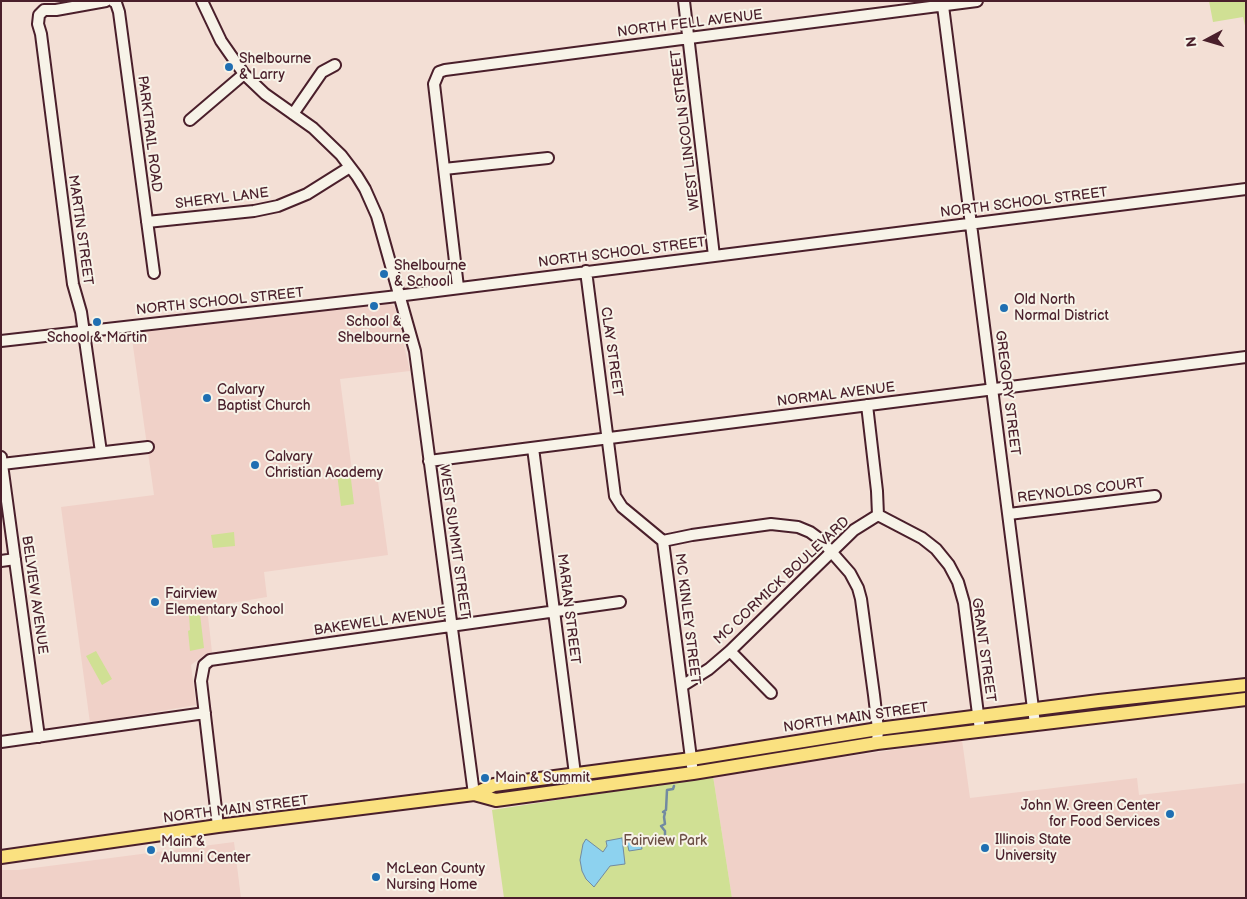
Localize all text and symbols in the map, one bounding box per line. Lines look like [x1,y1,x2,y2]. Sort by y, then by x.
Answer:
street label: NORTH FELL AVENUE [616,7,764,41]
north arrow [1182,15,1232,65]
text: N [1183,36,1201,48]
street label: WEST LINCOLN STREET [668,49,704,211]
place label: Shelbourne & Larry [239,51,311,84]
marker: Shelbourne & Larry [223,61,235,73]
street label: PARKTRAIL ROAD [134,75,164,193]
street label: MARTIN STREET [64,174,96,286]
street label: NORTH SCHOOL STREET [939,184,1109,222]
street label: SHERYL LANE [174,185,270,213]
street label: NORTH SCHOOL STREET [537,234,707,272]
place label: Shelbourne & School [394,258,466,290]
marker: Shelbourne & School [378,268,390,280]
street label: NORTH SCHOOL STREET [135,285,305,319]
place label: Old North Normal District [1014,292,1109,324]
marker: School & Shelbourne [368,300,380,312]
marker: Old North Normal District [998,302,1010,314]
street label: CLAY STREET [596,306,626,398]
place label: School & Shelbourne [338,314,410,347]
marker: School & Martin [91,316,103,328]
street label: GREGORY STREET [991,329,1023,457]
place label: School & Martin [47,330,147,346]
street label: NORMAL AVENUE [776,379,896,411]
place label: Calvary Baptist Church [217,382,310,414]
marker: Calvary Baptist Church [201,392,213,404]
place label: Calvary Christian Academy [265,449,383,482]
marker: Calvary Christian Academy [249,459,261,471]
street label: WEST SUMMIT STREET [435,464,473,620]
street label: REYNOLDS COURT [1016,475,1146,507]
street label: MC CORMICK BOULEVARD [711,514,853,648]
street label: BELVIEW AVENUE [17,535,51,655]
street label: MC KINLEY STREET [671,552,703,686]
street label: MARIAN STREET [553,553,583,665]
place label: Fairview Elementary School [165,586,284,618]
marker: Fairview Elementary School [149,596,161,608]
street label: GRANT STREET [967,597,999,703]
street label: BAKEWELL AVENUE [313,604,447,640]
street label: NORTH MAIN STREET [782,700,930,736]
place label: Main & Summit [495,770,590,786]
marker: Main & Summit [479,772,491,784]
street label: NORTH MAIN STREET [162,793,310,827]
place label: John W. Green Center for Food Services [1021,798,1160,830]
marker: John W. Green Center for Food Services [1164,808,1176,820]
place label: Illinois State University [995,832,1071,864]
park label: Fairview Park [623,833,707,849]
place label: Main & Alumni Center [161,834,250,866]
marker: Illinois State University [979,842,991,854]
marker: Main & Alumni Center [145,844,157,856]
place label: McLean County Nursing Home [386,861,485,894]
marker: McLean County Nursing Home [370,871,382,883]

